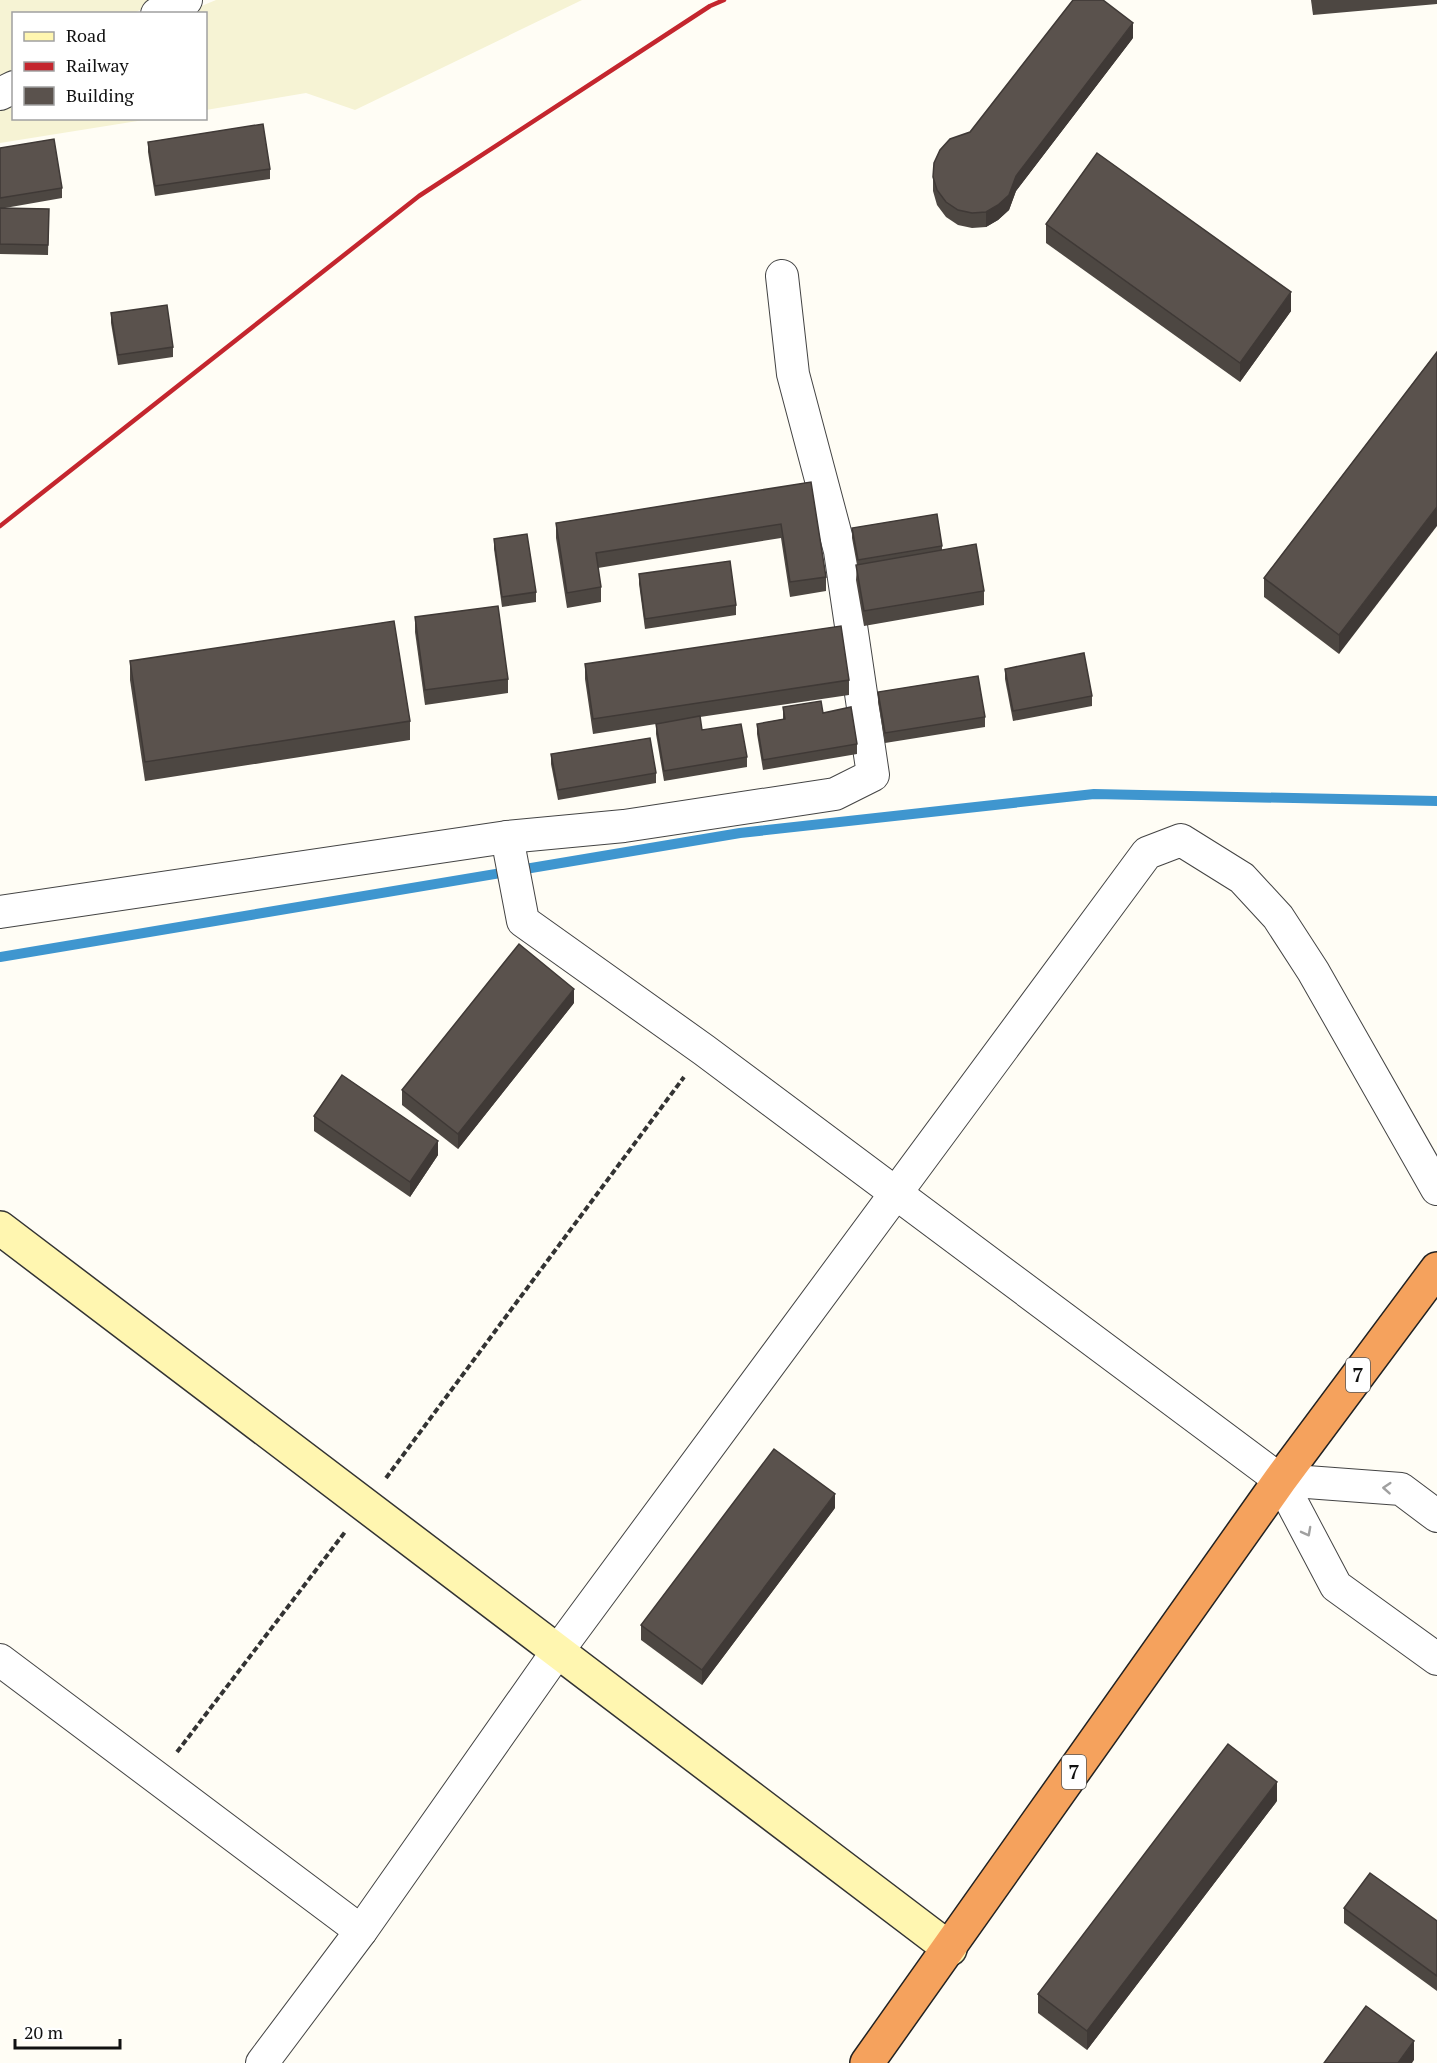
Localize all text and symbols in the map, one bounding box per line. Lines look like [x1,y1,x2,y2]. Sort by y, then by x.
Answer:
legend [12,12,207,120]
text: Road [66,23,106,47]
text: Railway [66,53,130,77]
text: Building [66,83,134,107]
road number: 7 [1346,1358,1370,1392]
one-way arrow [1383,1482,1392,1495]
one-way arrow [1300,1525,1311,1536]
road number: 7 [1062,1755,1086,1789]
scale bar [15,2012,120,2050]
text: 20 m [24,2020,64,2044]

